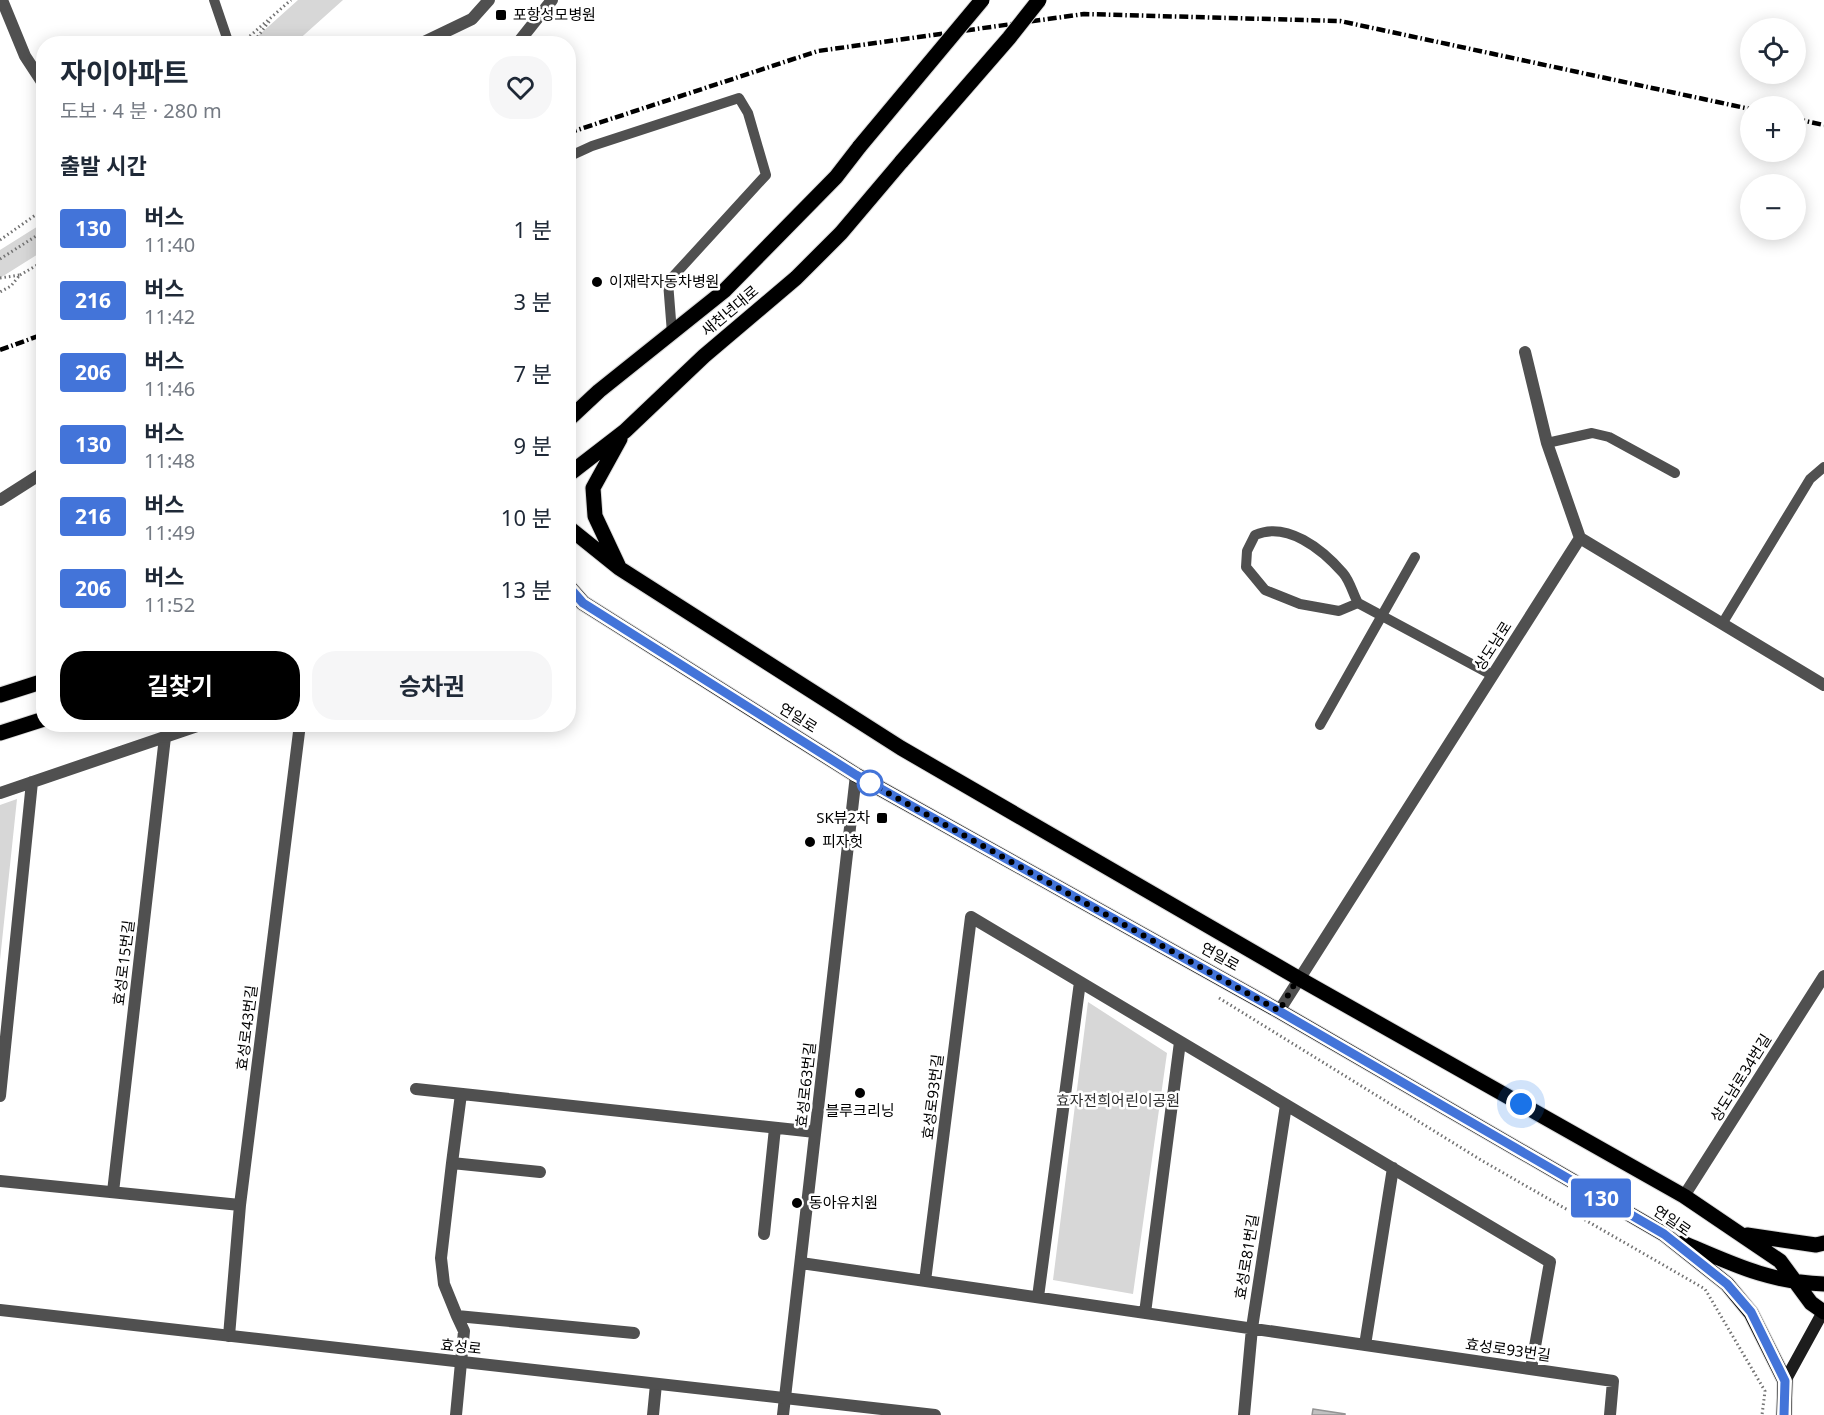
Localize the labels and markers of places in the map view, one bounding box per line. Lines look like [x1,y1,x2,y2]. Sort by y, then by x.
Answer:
place label: 포항성모병원 [513,4,596,24]
marker: 포항성모병원 [494,8,508,22]
place label: 이재락자동차병원 [609,271,719,291]
marker: 이재락자동차병원 [590,275,604,289]
unlabelled marker [857,770,883,796]
place label: SK뷰2차 [816,807,870,827]
marker: SK뷰2차 [875,811,889,825]
place label: 피자헛 [822,831,863,851]
marker: 피자헛 [803,835,817,849]
marker: 블루크리닝 [853,1086,867,1100]
place label: 블루크리닝 [825,1100,895,1120]
place label: 동아유치원 [809,1192,878,1212]
marker: 동아유치원 [790,1196,804,1210]

